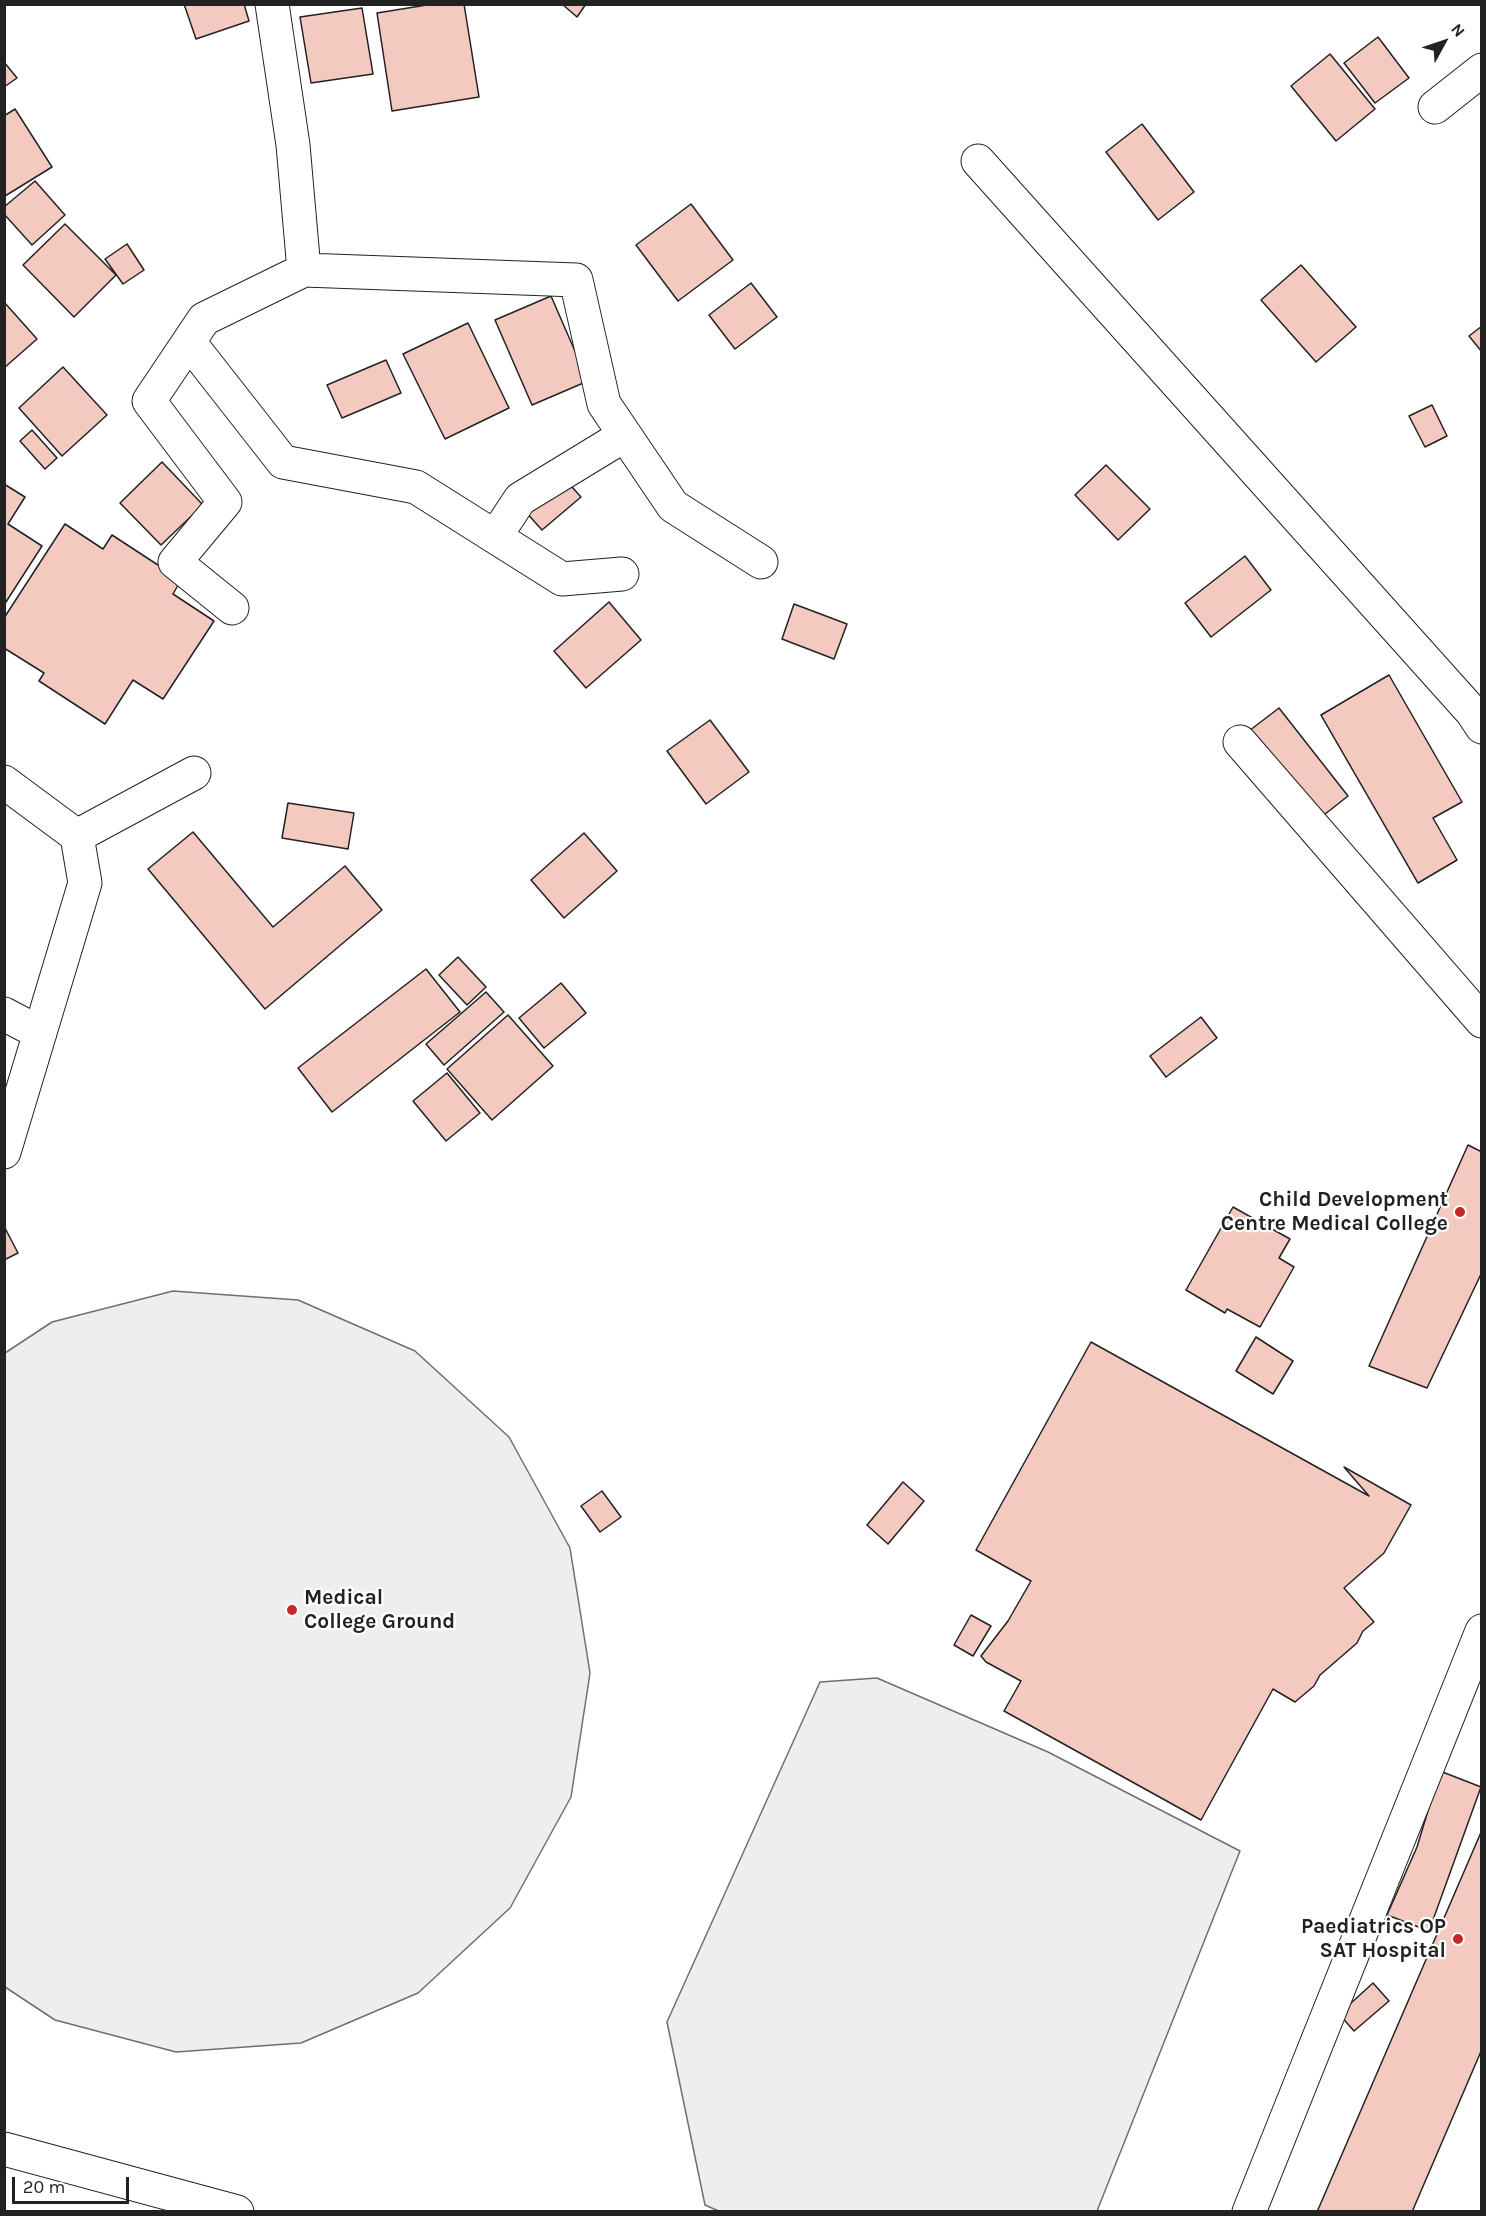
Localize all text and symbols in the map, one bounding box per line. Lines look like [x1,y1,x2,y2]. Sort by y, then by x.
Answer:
north arrow [1414,12,1474,72]
text: N [1447,20,1469,41]
place label: Child Development Centre Medical College [1221,1187,1448,1237]
marker: Child Development Centre Medical College [1453,1205,1467,1219]
place label: Medical College Ground [304,1585,455,1635]
marker: Medical College Ground [285,1603,299,1617]
place label: Paediatrics OP SAT Hospital [1301,1914,1446,1964]
marker: Paediatrics OP SAT Hospital [1451,1932,1465,1946]
scale bar [15,2165,132,2203]
text: 20 m [23,2176,65,2198]

